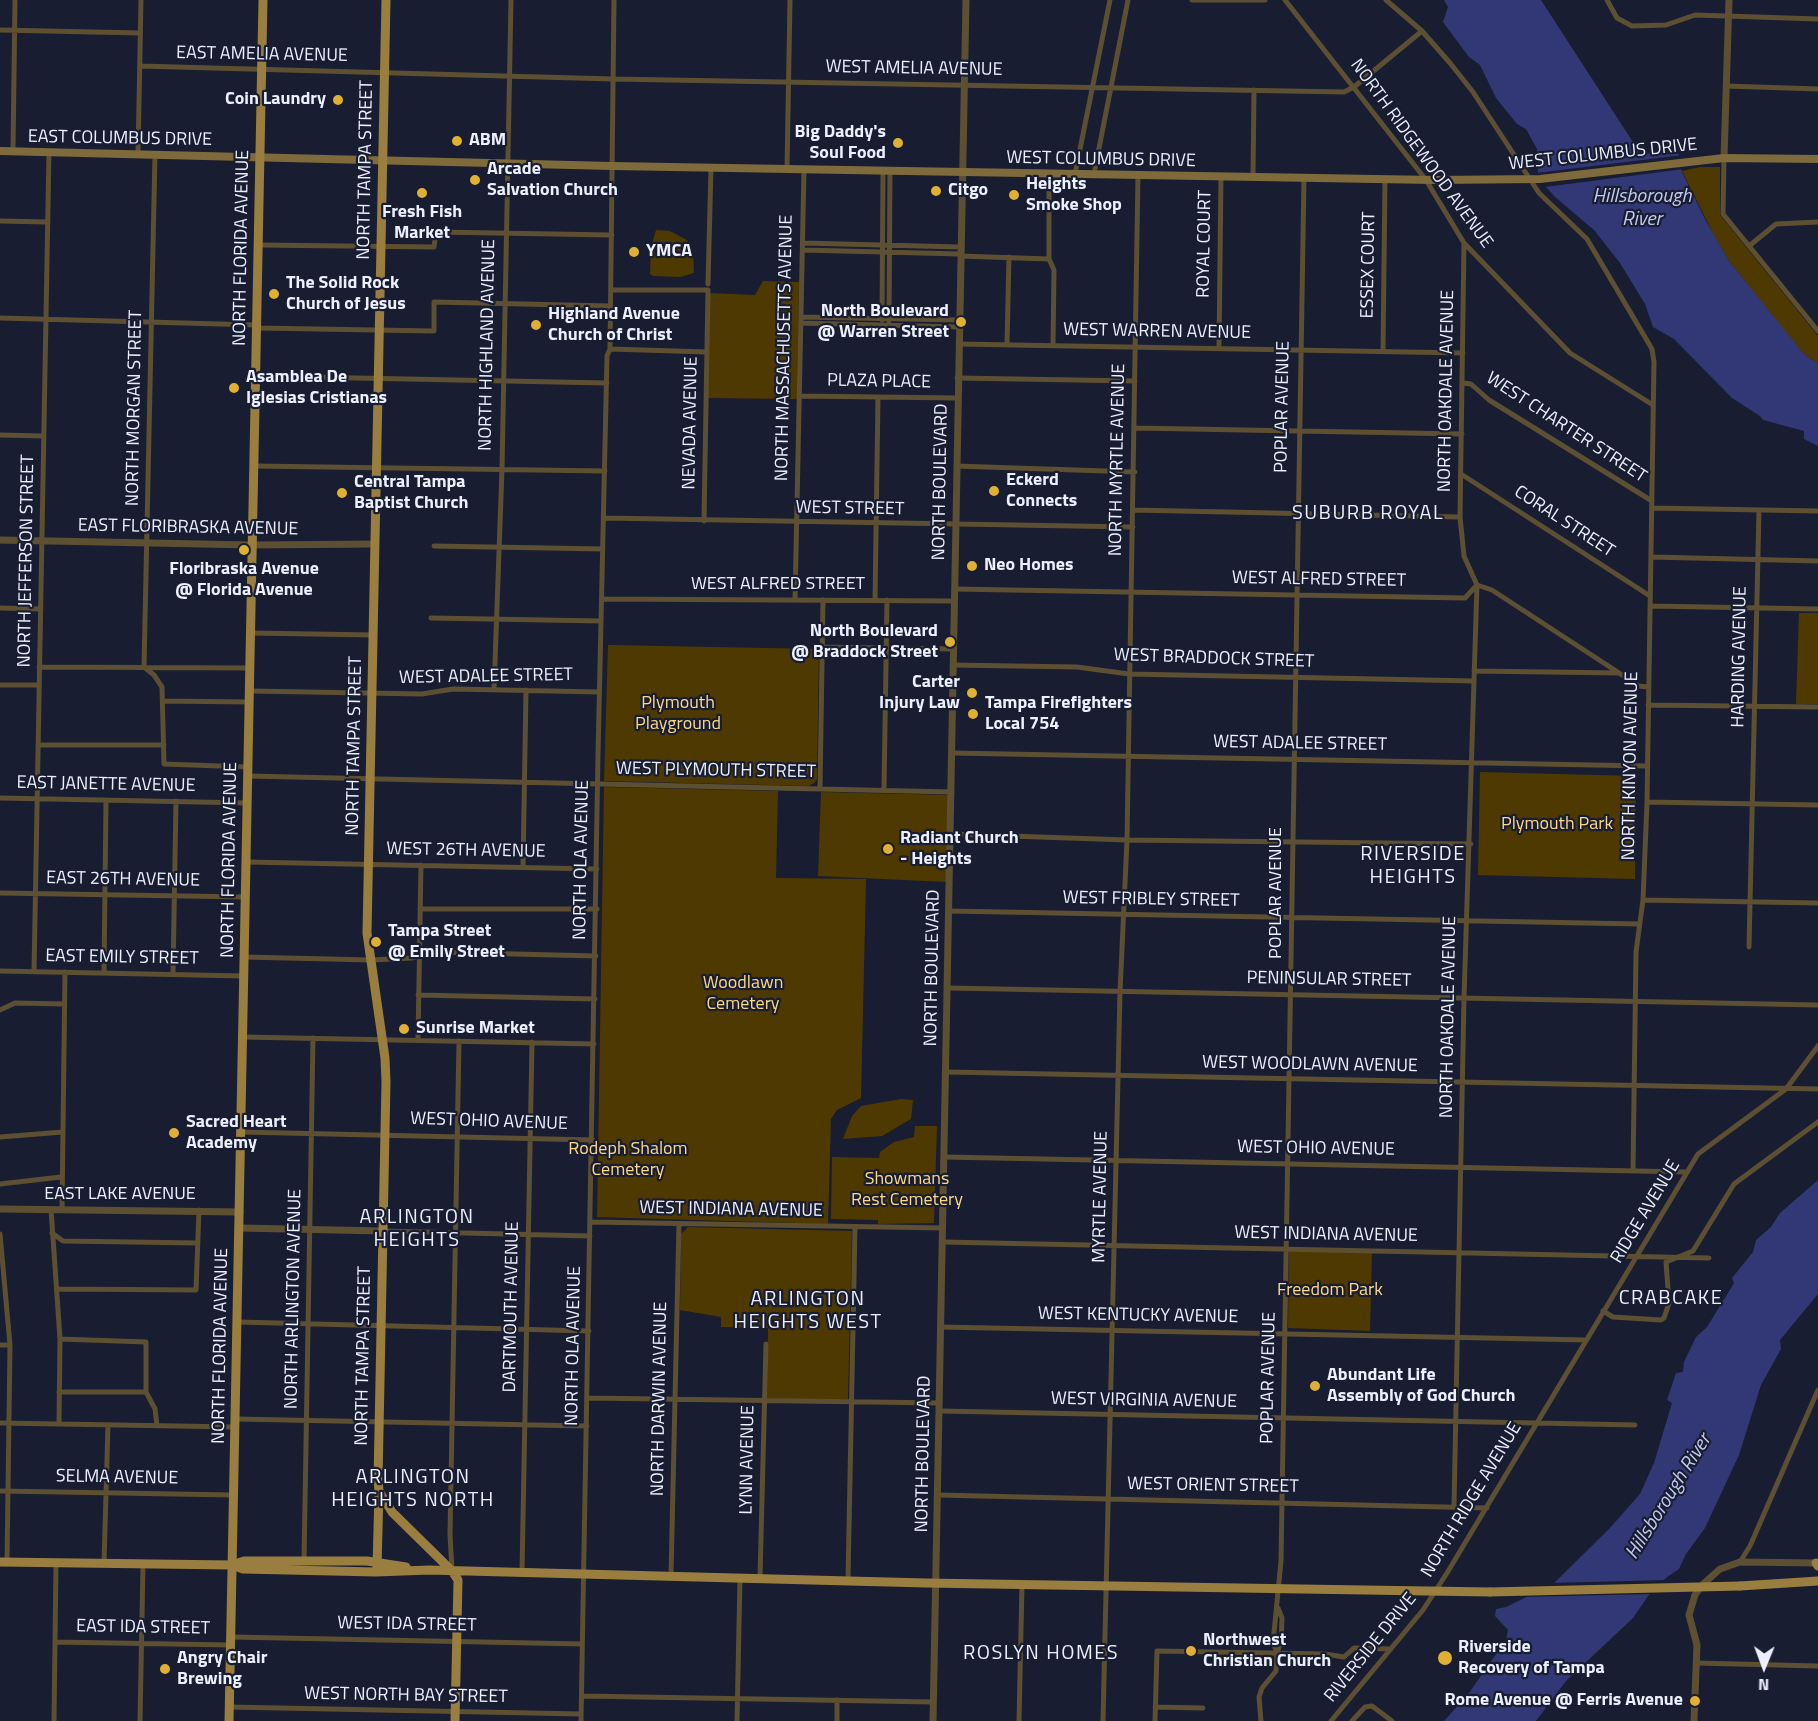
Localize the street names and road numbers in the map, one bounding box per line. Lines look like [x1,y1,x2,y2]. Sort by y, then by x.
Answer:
street label: EAST AMELIA AVENUE [176,43,348,67]
street label: NORTH RIDGEWOOD AVENUE [1345,55,1497,253]
street label: WEST AMELIA AVENUE [825,57,1003,81]
street label: NORTH TAMPA STREET [354,80,378,260]
street label: EAST COLUMBUS DRIVE [28,127,212,151]
street label: WEST COLUMBUS DRIVE [1508,134,1698,176]
street label: WEST COLUMBUS DRIVE [1006,148,1196,172]
street label: NORTH FLORIDA AVENUE [229,150,255,346]
street label: ROYAL COURT [1193,190,1217,298]
street label: ESSEX COURT [1357,211,1381,319]
street label: NORTH MASSACHUSETTS AVENUE [772,215,798,481]
street label: NORTH HIGHLAND AVENUE [475,239,501,451]
street label: NORTH OAKDALE AVENUE [1434,290,1460,492]
street label: NORTH MORGAN STREET [122,310,148,506]
street label: WEST WARREN AVENUE [1063,320,1251,344]
street label: POPLAR AVENUE [1271,341,1295,473]
street label: NEVADA AVENUE [679,356,703,490]
street label: NORTH MYRTLE AVENUE [1106,364,1130,556]
street label: WEST CHARTER STREET [1482,368,1650,488]
street label: PLAZA PLACE [827,370,931,394]
street label: NORTH BOULEVARD [929,403,953,561]
street label: NORTH JEFFERSON STREET [14,454,40,668]
street label: CORAL STREET [1510,482,1618,562]
street label: WEST STREET [795,497,905,521]
street label: EAST FLORIBRASKA AVENUE [78,515,298,541]
street label: WEST ALFRED STREET [1232,568,1406,592]
street label: WEST ALFRED STREET [691,574,865,596]
street label: HARDING AVENUE [1728,586,1752,728]
street label: WEST BRADDOCK STREET [1113,645,1315,673]
street label: NORTH TAMPA STREET [343,656,367,836]
street label: WEST ADALEE STREET [399,665,573,689]
street label: NORTH KINYON AVENUE [1619,671,1643,861]
street label: WEST ADALEE STREET [1213,732,1387,756]
street label: WEST PLYMOUTH STREET [616,758,816,784]
street label: NORTH FLORIDA AVENUE [217,762,243,958]
street label: EAST JANETTE AVENUE [16,773,196,797]
street label: NORTH OLA AVENUE [570,780,594,940]
street label: POPLAR AVENUE [1266,827,1288,959]
street label: WEST 26TH AVENUE [386,839,546,863]
street label: EAST 26TH AVENUE [46,868,200,892]
street label: WEST FRIBLEY STREET [1062,888,1240,912]
street label: NORTH BOULEVARD [921,889,945,1047]
street label: NORTH OAKDALE AVENUE [1436,916,1462,1118]
street label: EAST EMILY STREET [45,946,199,970]
street label: PENINSULAR STREET [1246,968,1412,992]
street label: WEST WOODLAWN AVENUE [1202,1052,1418,1078]
street label: WEST OHIO AVENUE [410,1108,568,1136]
street label: MYRTLE AVENUE [1089,1131,1113,1263]
street label: WEST OHIO AVENUE [1237,1137,1395,1161]
street label: RIDGE AVENUE [1607,1157,1685,1267]
street label: EAST LAKE AVENUE [44,1184,196,1206]
street label: NORTH ARLINGTON AVENUE [281,1189,307,1409]
street label: WEST INDIANA AVENUE [639,1198,823,1222]
street label: DARTMOUTH AVENUE [500,1221,524,1393]
street label: WEST INDIANA AVENUE [1234,1223,1418,1247]
street label: NORTH FLORIDA AVENUE [208,1248,234,1444]
street label: NORTH TAMPA STREET [352,1266,376,1446]
street label: NORTH OLA AVENUE [562,1266,586,1426]
street label: NORTH DARWIN AVENUE [648,1302,672,1496]
street label: WEST KENTUCKY AVENUE [1038,1303,1238,1329]
street label: POPLAR AVENUE [1257,1312,1281,1444]
street label: NORTH BOULEVARD [912,1375,936,1533]
street label: WEST VIRGINIA AVENUE [1051,1389,1237,1413]
street label: LYNN AVENUE [736,1405,760,1515]
street label: NORTH RIDGE AVENUE [1417,1419,1527,1581]
street label: SELMA AVENUE [56,1466,178,1490]
street label: WEST ORIENT STREET [1127,1474,1299,1498]
street label: RIVERSIDE DRIVE [1320,1589,1422,1707]
street label: WEST IDA STREET [337,1613,477,1637]
street label: EAST IDA STREET [76,1616,210,1640]
street label: WEST NORTH BAY STREET [304,1683,508,1709]

